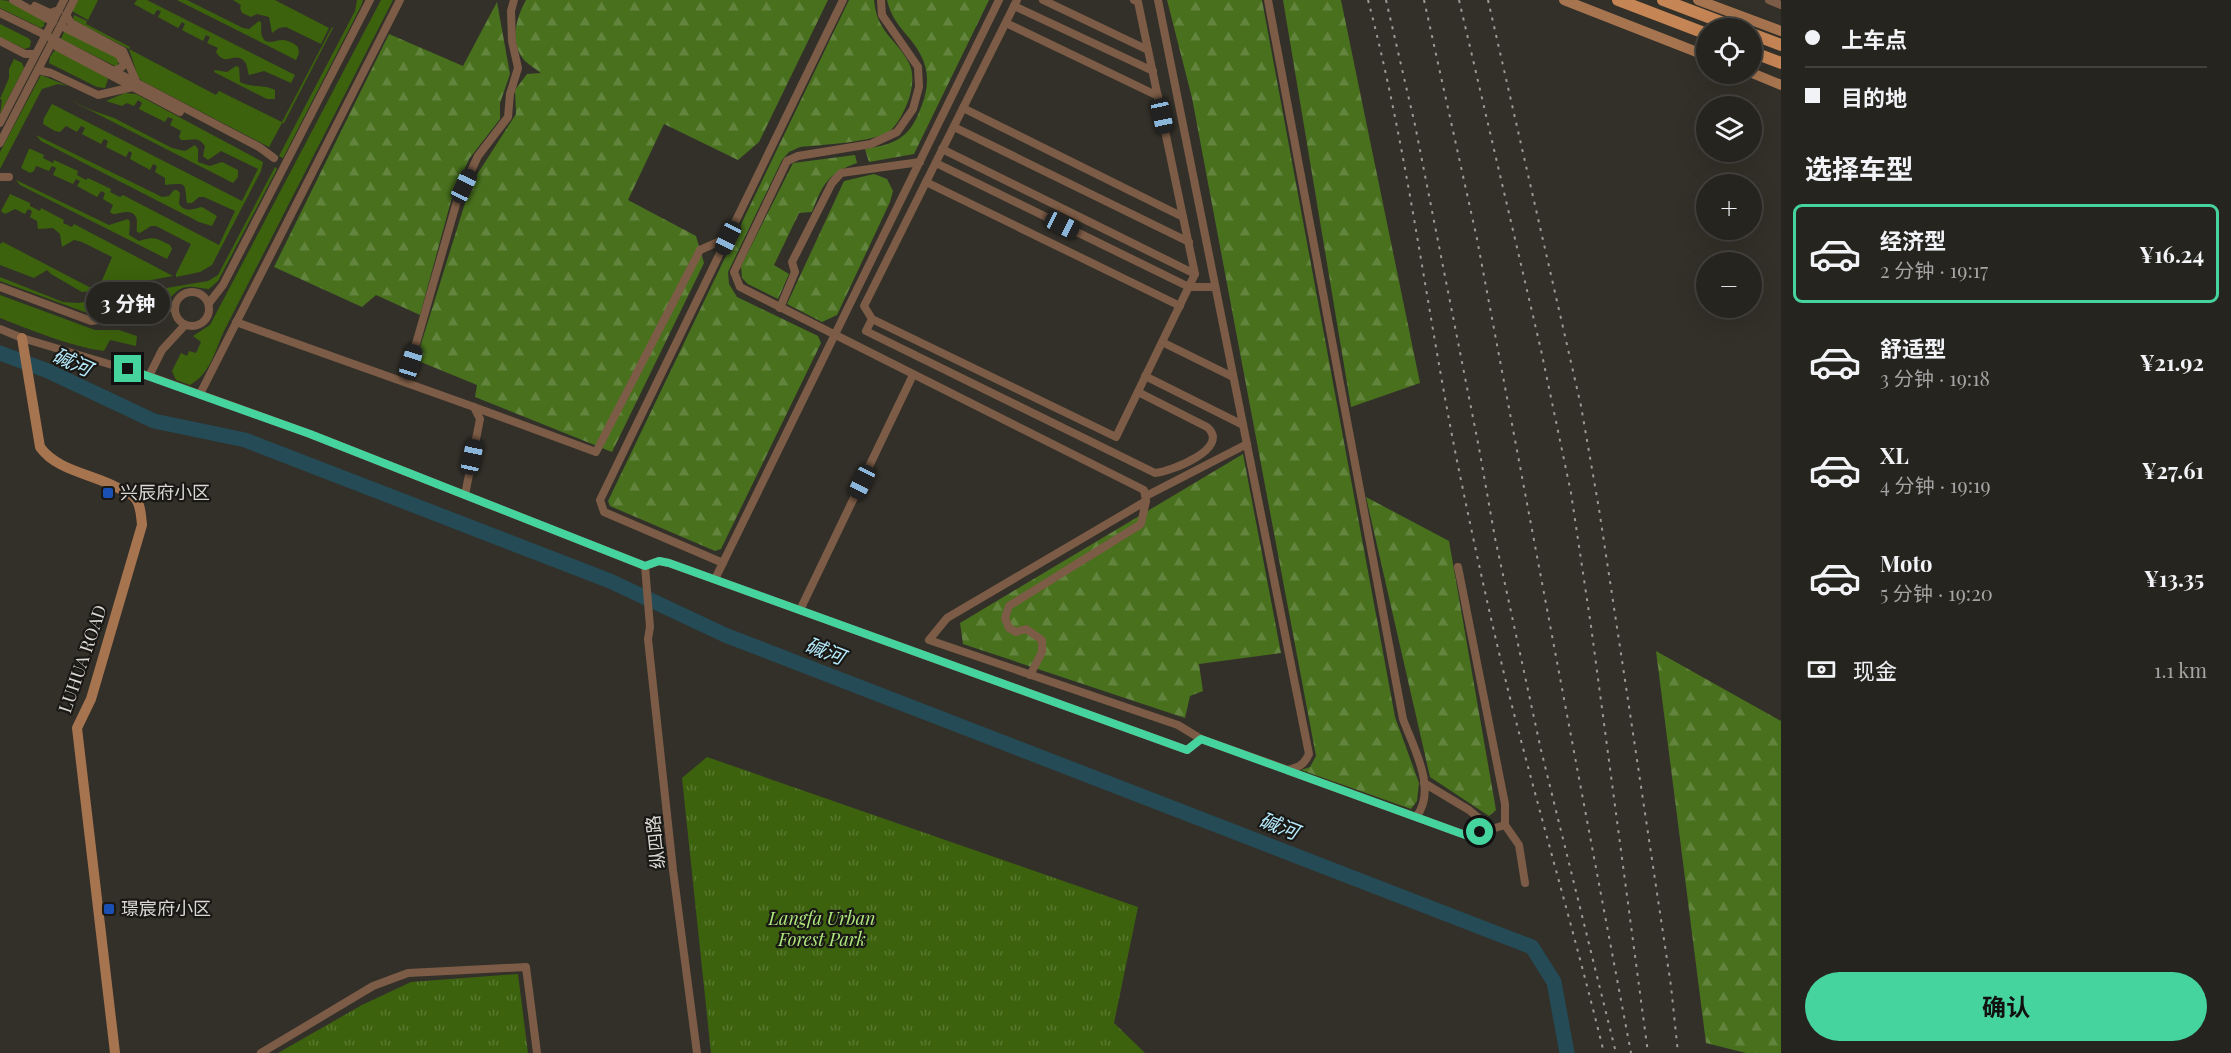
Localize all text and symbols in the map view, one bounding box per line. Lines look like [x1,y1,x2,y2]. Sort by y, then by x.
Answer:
map controls [1696,18,1762,318]
button: locate [1696,18,1762,84]
text: 上车点 [1841,24,1907,54]
text: 目的地 [1841,82,1907,112]
button: layers [1696,96,1762,162]
car [1149,97,1175,135]
text: 选择车型 [1805,150,1913,186]
car [448,166,480,206]
button: + [1696,174,1762,240]
car [1042,209,1082,241]
car [712,218,744,258]
text: 经济型 [1880,225,1946,255]
icon: car [1808,227,1862,281]
text: ¥16.24 [2139,239,2204,269]
button: − [1696,252,1762,318]
text: 2 分钟 · 19:17 [1880,256,1988,283]
callout: 3 分钟 [86,282,170,324]
text: 3 分钟 [101,289,155,316]
text: 舒适型 [1880,333,1946,363]
icon: car [1808,335,1862,389]
water label: 碱河 [49,340,100,383]
car [397,342,425,382]
text: ¥21.92 [2140,347,2204,377]
route end [114,355,141,382]
text: 3 分钟 · 19:18 [1880,364,1990,391]
car [459,438,485,476]
text: XL [1880,440,1909,470]
icon: car [1808,443,1862,497]
text: ¥27.61 [2142,455,2204,485]
car [846,462,878,502]
text: 4 分钟 · 19:19 [1880,471,1991,498]
place label: 兴辰府小区 [120,480,210,504]
marker: 兴辰府小区 [101,486,115,500]
text: Moto [1880,548,1933,578]
icon: car [1808,551,1862,605]
text: ¥13.35 [2144,563,2204,593]
text: 5 分钟 · 19:20 [1880,579,1993,606]
street label: LUHUA ROAD [52,601,112,716]
water label: 碱河 [802,630,853,671]
icon: cash [1805,653,1838,686]
text: 现金 [1853,655,1897,685]
text: 1.1 km [2154,656,2207,683]
water label: 碱河 [1256,805,1307,846]
street label: 纵四路 [640,814,670,870]
route start [1466,818,1493,845]
place label: 璟宸府小区 [121,896,211,920]
marker: 璟宸府小区 [102,902,116,916]
park label: Langfa Urban Forest Park [767,906,876,951]
button: 确认 [1805,972,2207,1041]

